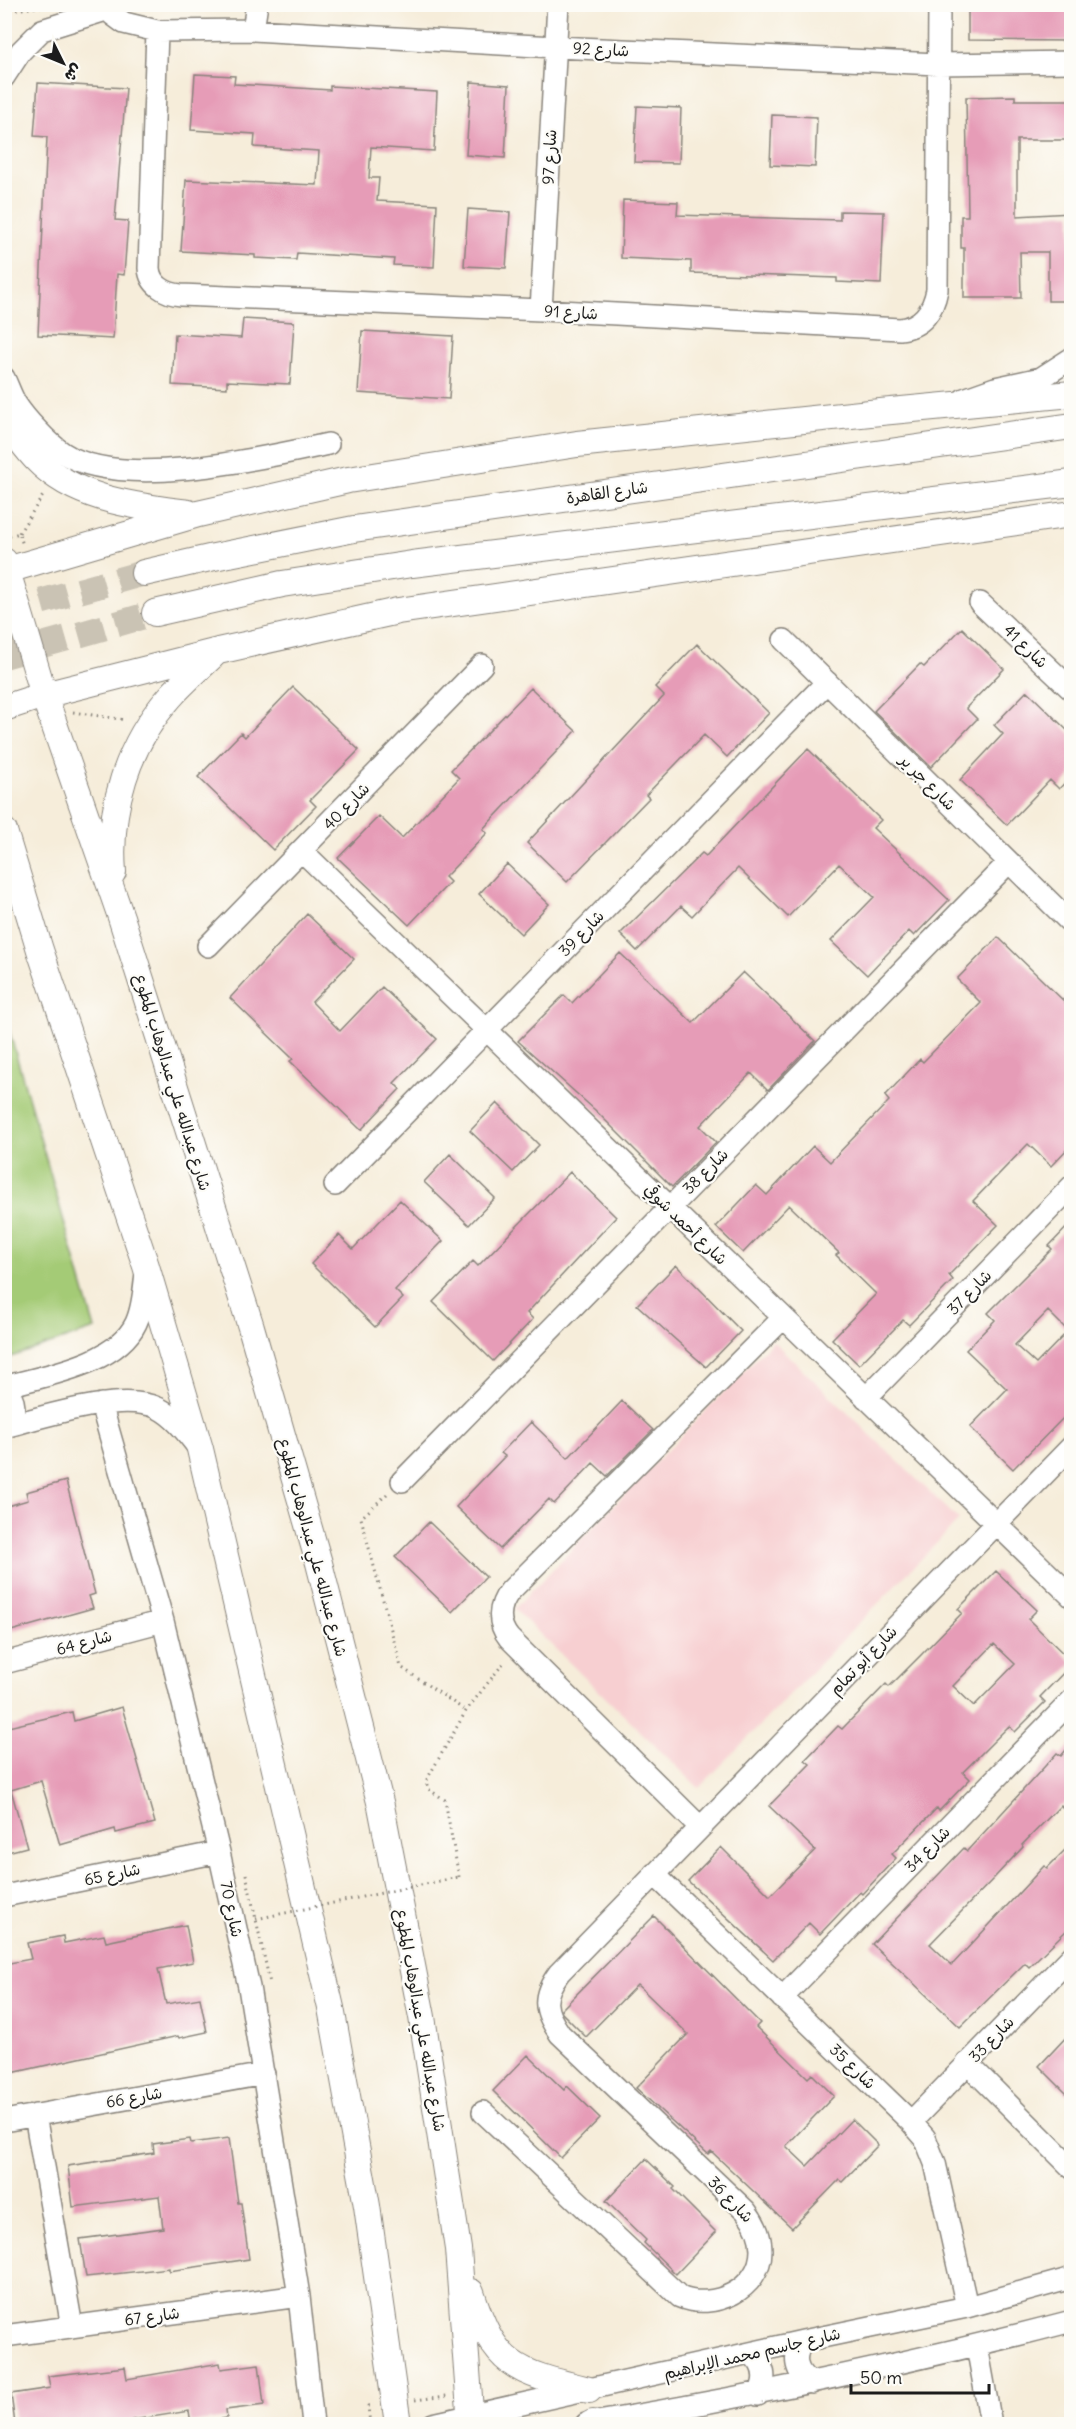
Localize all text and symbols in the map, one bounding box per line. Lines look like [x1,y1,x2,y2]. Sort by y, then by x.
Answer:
north arrow [33,33,93,93]
street label: شارع 92 [572,38,630,62]
text: ش [61,60,87,86]
street label: شارع 97 [538,129,562,185]
street label: شارع 91 [543,301,598,325]
street label: شارع القاهرة [565,476,649,510]
street label: شارع 41 [998,620,1052,673]
street label: شارع جر ير [893,748,960,816]
street label: شارع 40 [319,778,375,835]
street label: شارع 39 [554,906,609,962]
street label: شارع عبدالله علي عبدالوهاب المطوع [126,971,216,1194]
street label: شارع 38 [678,1144,734,1200]
street label: شارع أحمد شوقي [639,1179,732,1270]
street label: شارع 37 [943,1265,997,1320]
street label: شارع عبدالله علي عبدالوهاب المطوع [269,1435,352,1660]
street label: شارع أبو تمام [825,1621,903,1701]
street label: شارع 64 [54,1625,115,1661]
street label: شارع 34 [900,1822,955,1878]
street label: شارع 65 [82,1858,142,1892]
street label: شارع 70 [214,1879,248,1939]
street label: شارع عبدالله علي عبدالوهاب المطوع [387,1907,450,2134]
street label: شارع 33 [964,2012,1019,2068]
street label: شارع 35 [824,2039,880,2094]
street label: شارع 66 [104,2082,164,2114]
street label: شارع 36 [703,2172,758,2228]
street label: شارع 67 [123,2302,181,2332]
street label: شارع جاسم محمد الإبراهيم [662,2323,843,2386]
scale bar [851,2357,989,2395]
text: 50 m [860,2366,902,2389]

